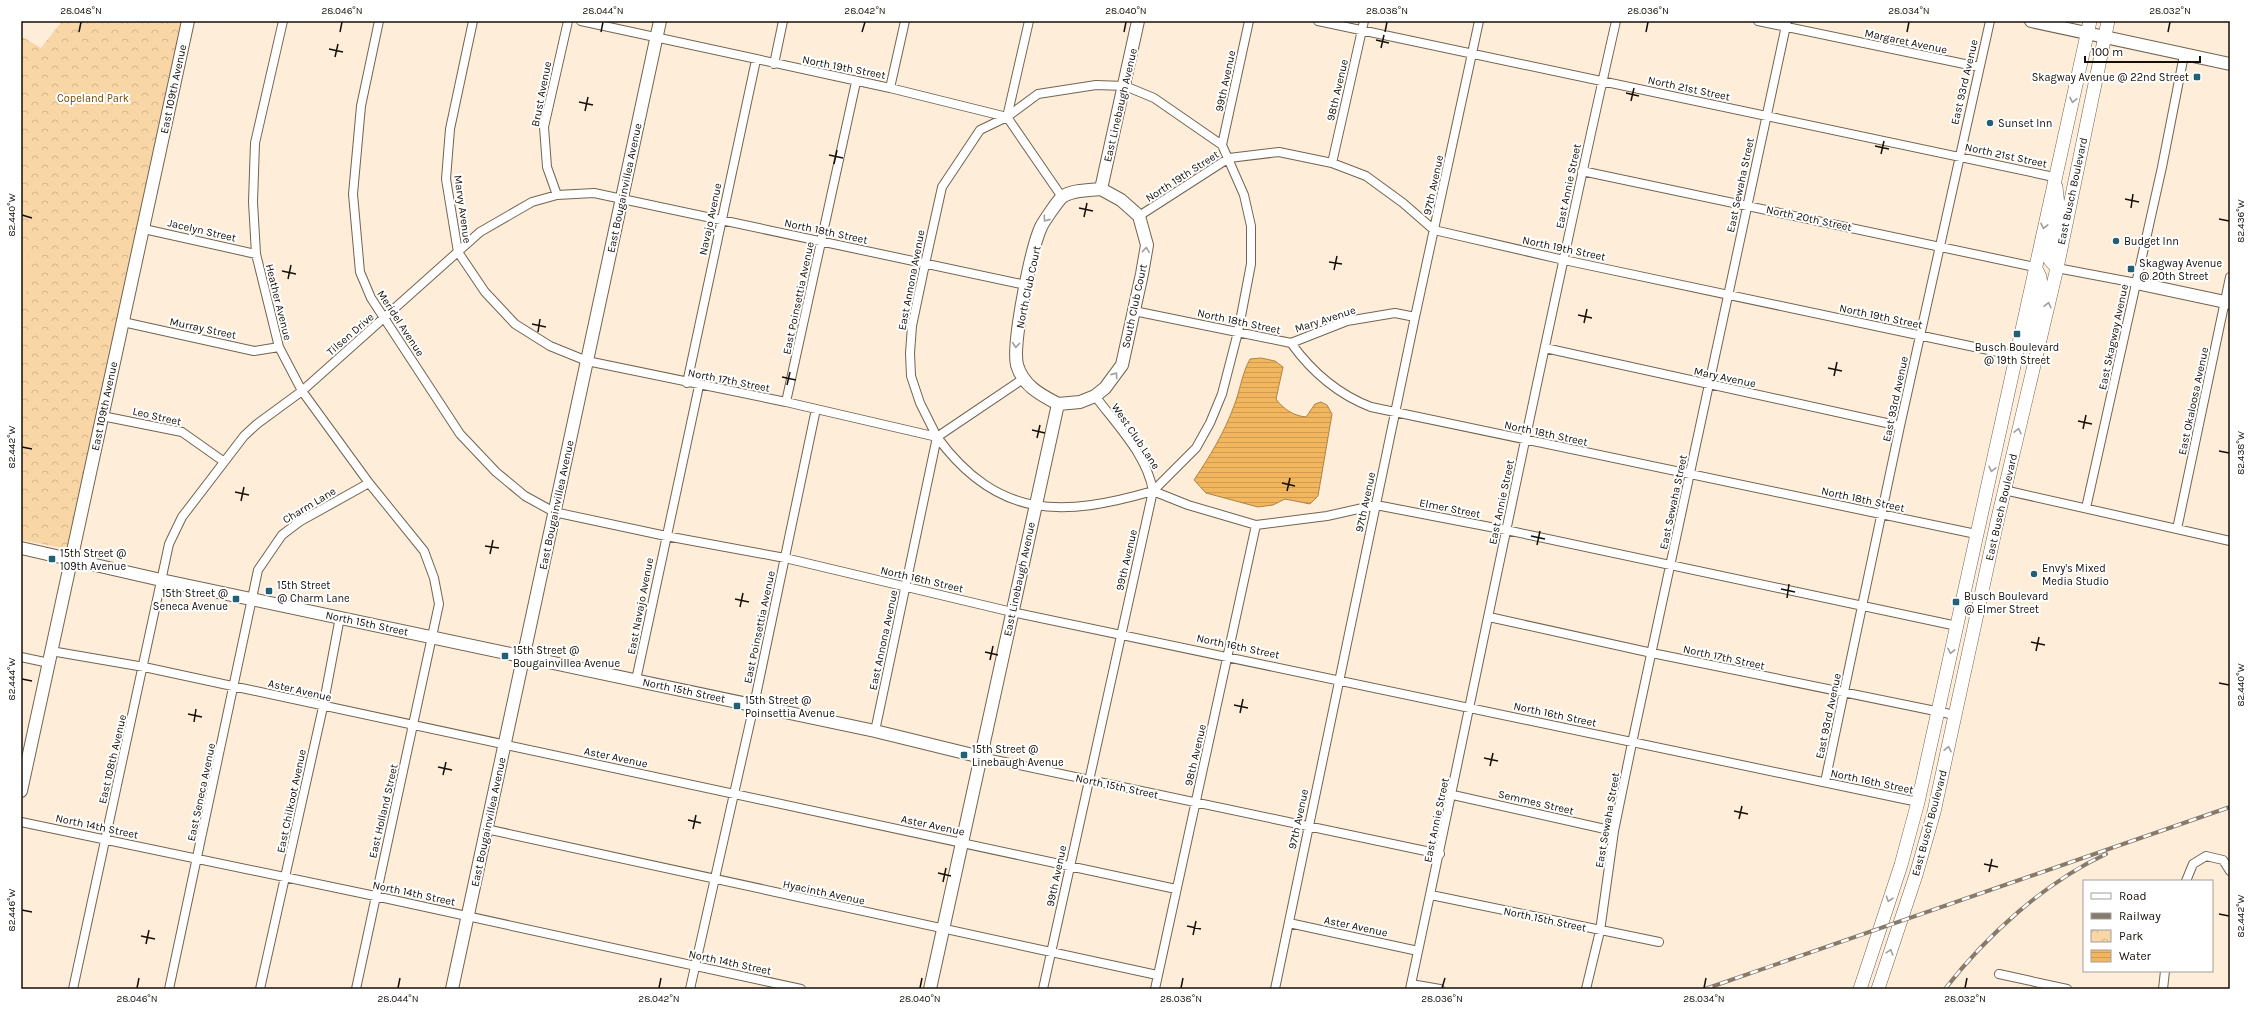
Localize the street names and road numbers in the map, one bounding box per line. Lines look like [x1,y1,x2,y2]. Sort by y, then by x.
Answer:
street label: Margaret Avenue [1863,26,1949,57]
street label: East 93rd Avenue [1948,38,1981,126]
street label: East 109th Avenue [158,43,189,135]
street label: East Linebaugh Avenue [1101,47,1140,163]
street label: 99th Avenue [1213,49,1238,113]
street label: North 19th Street [801,53,887,82]
street label: 98th Avenue [1324,58,1351,122]
street label: Brust Avenue [529,60,554,128]
street label: North 21st Street [1647,73,1731,104]
street label: East Bougainvillea Avenue [604,122,645,254]
street label: East Busch Boulevard [2055,136,2090,246]
street label: East Sewaha Street [1724,137,1757,234]
street label: North 21st Street [1964,140,2048,171]
street label: East Annie Street [1553,143,1584,230]
street label: North 19th Street [1143,148,1221,205]
street label: 97th Avenue [1421,154,1446,216]
street label: Marvy Avenue [451,174,474,244]
street label: Navajo Avenue [696,181,725,256]
street label: North 20th Street [1765,203,1853,234]
street label: Jacelyn Street [167,216,237,245]
street label: North 18th Street [783,216,869,247]
street label: East Annona Avenue [895,229,928,331]
street label: North 19th Street [1521,233,1607,264]
street label: East Poinsettia Avenue [780,240,817,356]
street label: North Club Court [1013,245,1044,330]
street label: Heather Avenue [263,263,294,342]
street label: South Club Court [1119,263,1150,349]
street label: East Skagway Avenue [2096,283,2131,391]
street label: Meridel Avenue [374,288,427,359]
street label: North 19th Street [1838,301,1924,332]
street label: Mary Avenue [1293,303,1358,335]
street label: North 18th Street [1196,306,1282,337]
street label: Tilsen Drive [324,310,377,358]
street label: Murray Street [168,315,237,342]
street label: East Okaloosa Avenue [2176,346,2211,456]
street label: East 93rd Avenue [1880,355,1911,443]
street label: East 109th Avenue [89,360,120,452]
street label: Mary Avenue [1693,365,1758,390]
street label: North 17th Street [687,366,771,395]
street label: West Club Lane [1109,401,1163,472]
street label: Leo Street [131,405,183,428]
street label: North 18th Street [1503,418,1589,449]
street label: East Bougainvillea Avenue [536,439,577,571]
street label: East Busch Boulevard [1983,452,2020,562]
street label: East Sewaha Street [1657,454,1690,551]
street label: East Annie Street [1486,459,1517,546]
street label: 97th Avenue [1353,471,1378,533]
street label: Charm Lane [280,484,339,526]
street label: North 18th Street [1820,484,1906,515]
street label: Elmer Street [1418,496,1482,521]
street label: East Linebaugh Avenue [1001,520,1038,637]
street label: 99th Avenue [1113,528,1140,592]
street label: East Navajo Avenue [625,556,656,656]
street label: North 16th Street [879,564,964,595]
street label: East Poinsettia Avenue [741,569,778,685]
street label: East Annona Avenue [867,589,901,691]
street label: North 15th Street [324,608,409,639]
street label: North 16th Street [1195,631,1281,662]
street label: North 17th Street [1682,642,1766,673]
street label: East 93rd Avenue [1813,672,1844,760]
street label: North 15th Street [641,675,726,706]
street label: Aster Avenue [267,677,333,704]
street label: North 16th Street [1512,699,1598,730]
street label: East 108th Avenue [96,713,129,805]
street label: 98th Avenue [1182,723,1209,787]
street label: East Seneca Avenue [185,742,218,842]
street label: Aster Avenue [583,744,649,771]
street label: East Chilkoot Avenue [274,748,309,854]
street label: East Bougainvillea Avenue [468,756,509,888]
street label: East Holland Street [366,763,401,859]
street label: North 16th Street [1829,766,1915,797]
street label: East Busch Boulevard [1909,769,1950,878]
street label: North 15th Street [1074,771,1159,802]
street label: East Sewaha Street [1593,771,1622,869]
street label: East Annie Street [1421,777,1452,864]
street label: Semmes Street [1497,787,1575,817]
street label: 97th Avenue [1286,788,1311,850]
street label: North 14th Street [54,811,139,842]
street label: Aster Avenue [900,812,966,839]
street label: 99th Avenue [1044,844,1069,908]
street label: Hyacinth Avenue [782,877,867,908]
street label: North 14th Street [371,878,456,909]
street label: North 15th Street [1502,904,1587,935]
street label: Aster Avenue [1323,913,1389,940]
street label: North 14th Street [687,947,772,978]

